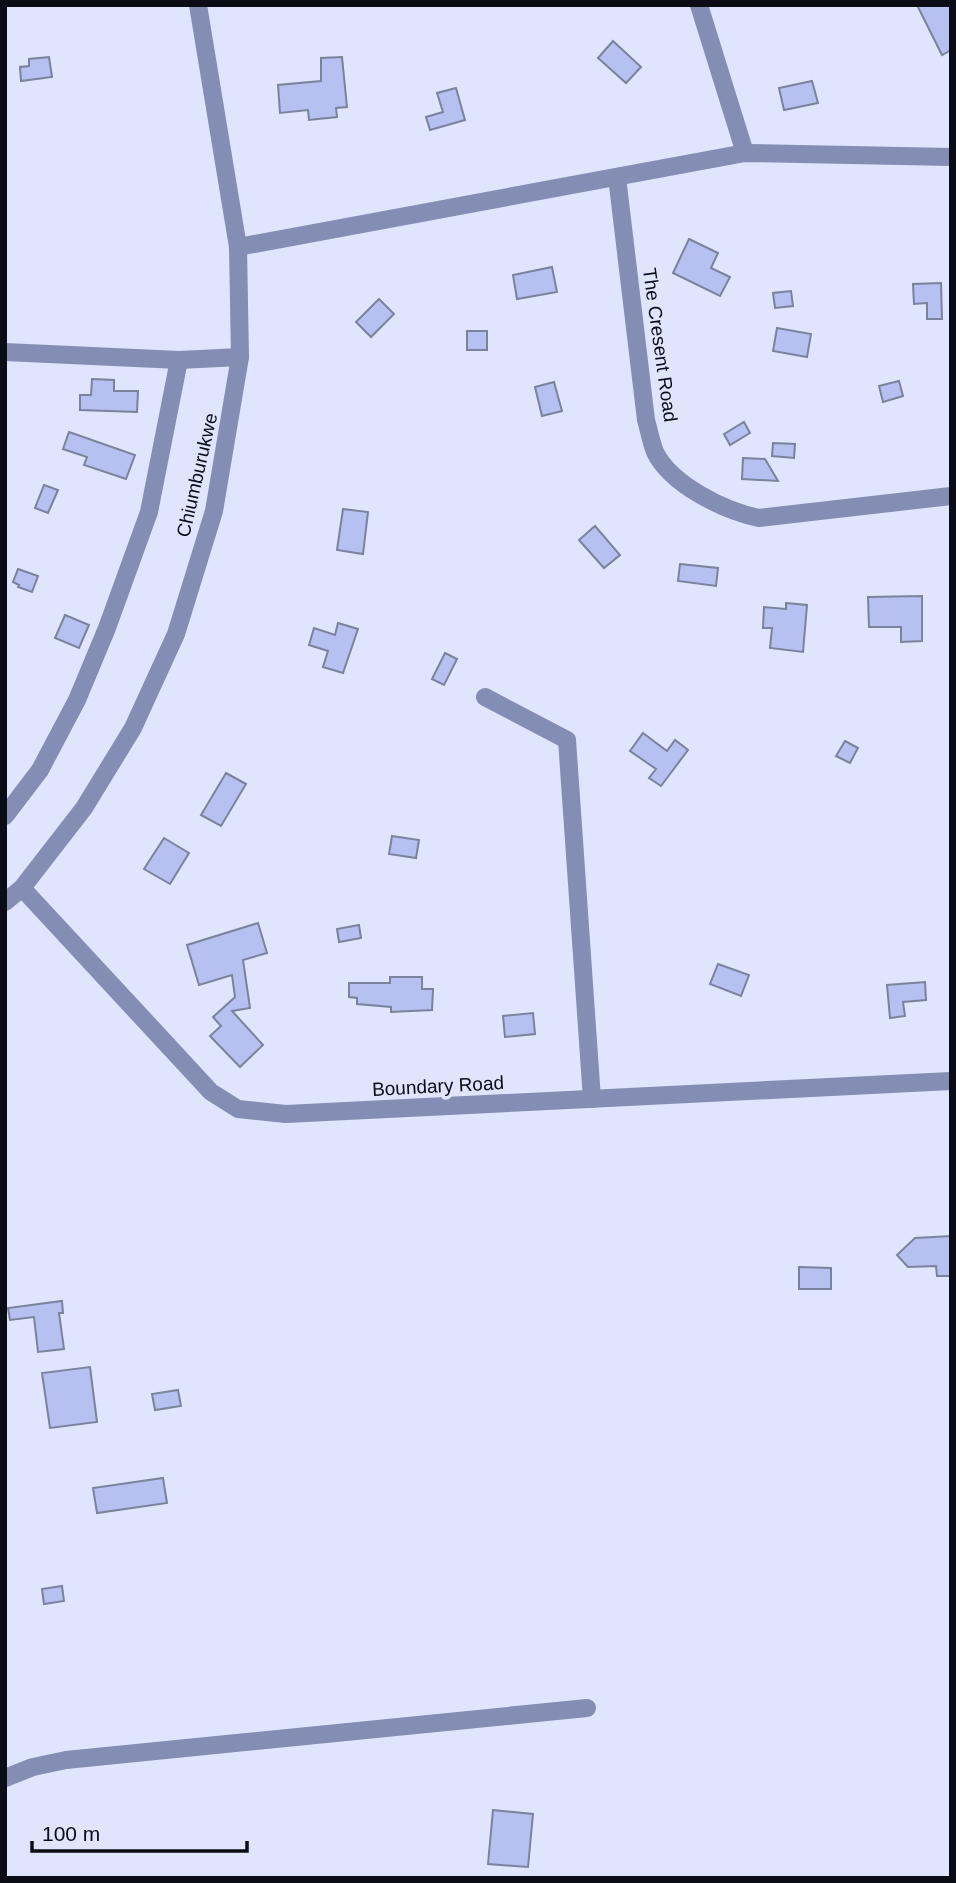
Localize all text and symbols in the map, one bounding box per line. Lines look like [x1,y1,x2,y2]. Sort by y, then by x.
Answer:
street label: The Cresent Road [639,267,681,423]
street label: Chiumburukwe [173,411,221,539]
street label: Boundary Road [372,1072,504,1100]
scale bar [32,1810,247,1854]
text: 100 m [42,1822,100,1845]

